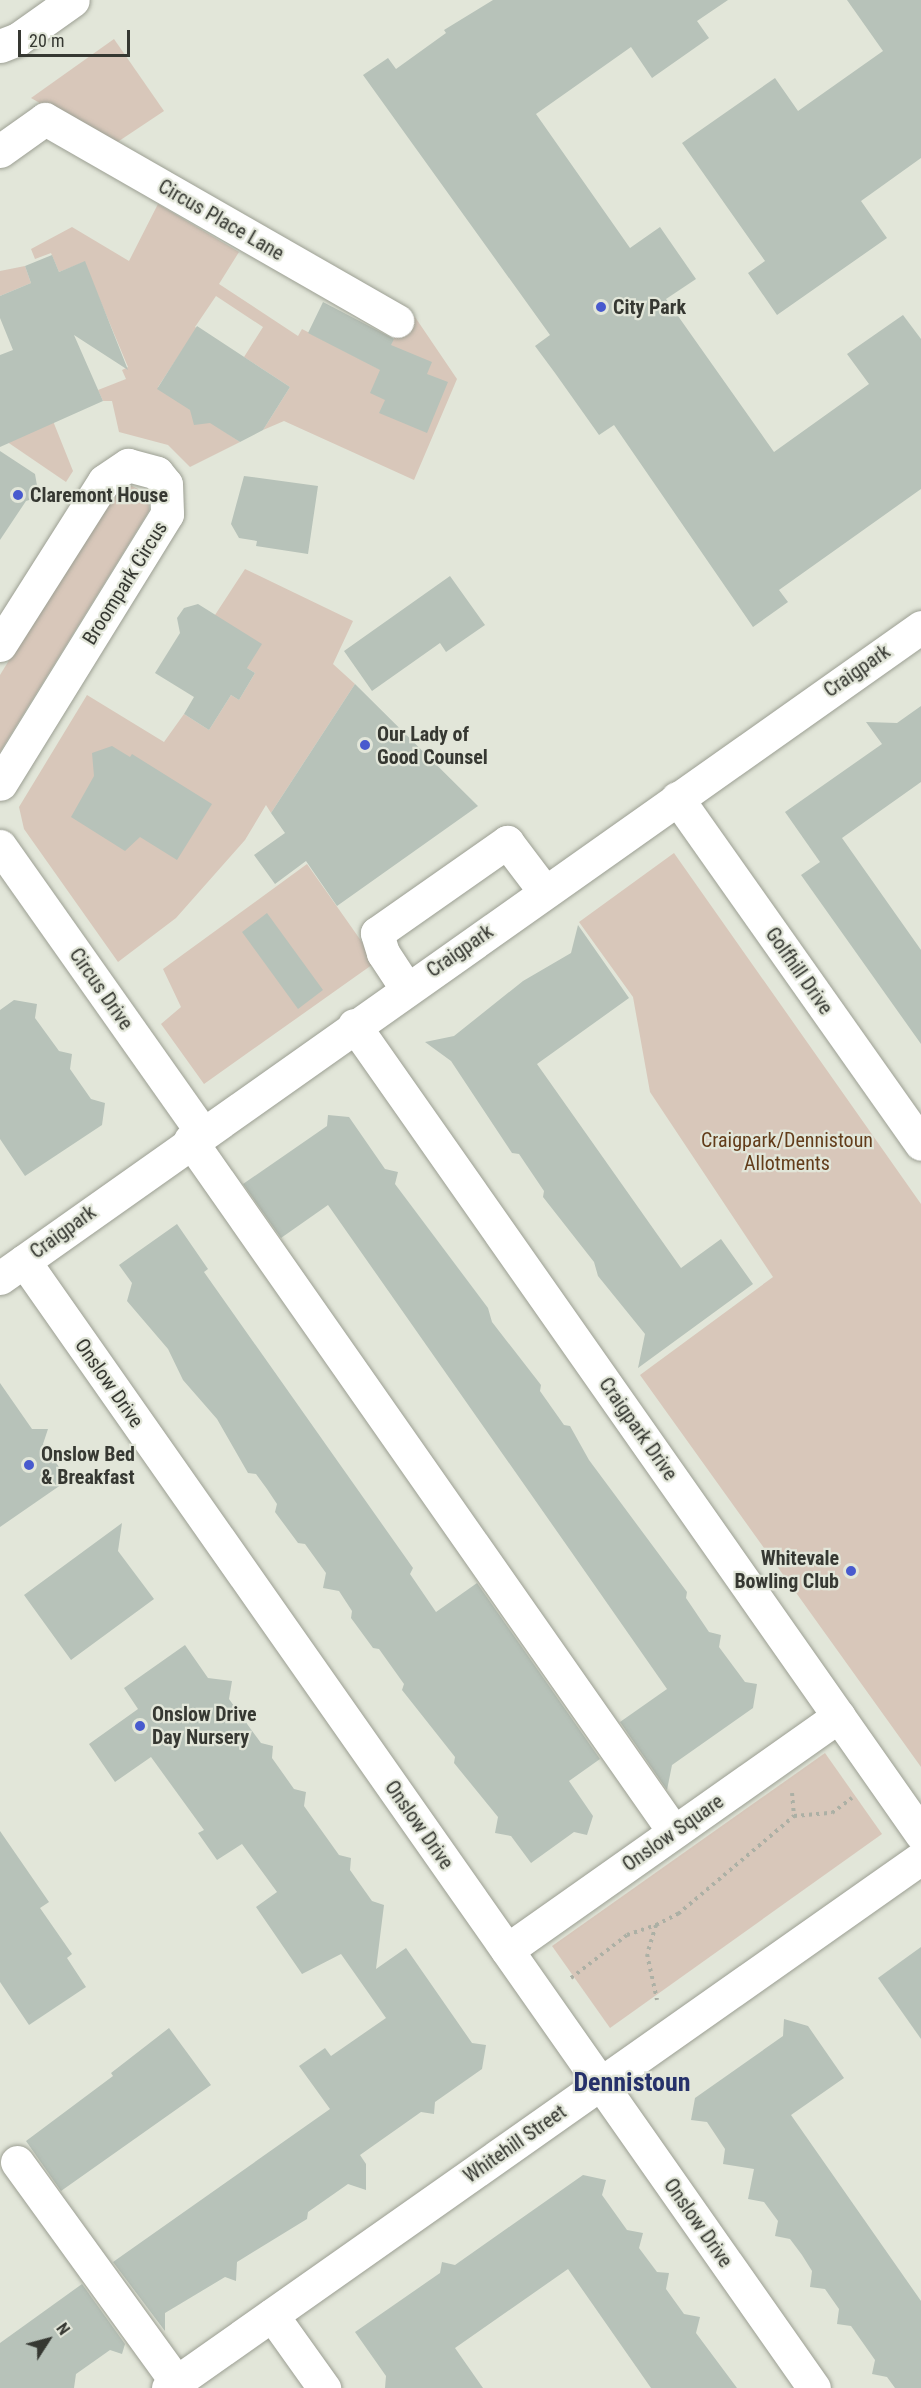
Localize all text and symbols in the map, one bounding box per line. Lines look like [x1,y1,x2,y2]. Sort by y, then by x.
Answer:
scale bar [21,18,134,56]
text: 20 m [29,30,64,51]
street label: Circus Place Lane [154,174,288,266]
place label: City Park [613,295,686,319]
marker: City Park [594,300,608,314]
place label: Claremont House [30,483,168,507]
marker: Claremont House [11,488,25,502]
street label: Broompark Circus [77,517,173,649]
street label: Craigpark [819,639,895,703]
place label: Our Lady of Good Counsel [377,722,488,769]
marker: Our Lady of Good Counsel [358,738,372,752]
street label: Craigpark [422,919,498,983]
street label: Golfhill Drive [760,923,838,1019]
street label: Circus Drive [64,943,138,1035]
park label: Craigpark/Dennistoun Allotments [701,1129,873,1176]
street label: Craigpark [25,1200,101,1264]
street label: Onslow Drive [70,1334,148,1432]
street label: Craigpark Drive [594,1373,682,1485]
place label: Onslow Bed & Breakfast [41,1442,135,1489]
marker: Onslow Bed & Breakfast [22,1458,36,1472]
place label: Whitevale Bowling Club [734,1547,839,1594]
marker: Whitevale Bowling Club [844,1564,858,1578]
place label: Onslow Drive Day Nursery [152,1702,257,1749]
marker: Onslow Drive Day Nursery [133,1719,147,1733]
street label: Onslow Drive [380,1776,458,1874]
street label: Onslow Square [618,1789,728,1877]
district label: Dennistoun [573,2067,691,2099]
street label: Whitehill Street [459,2100,571,2188]
street label: Onslow Drive [659,2174,737,2272]
north arrow [18,2310,78,2370]
text: N [52,2320,74,2339]

